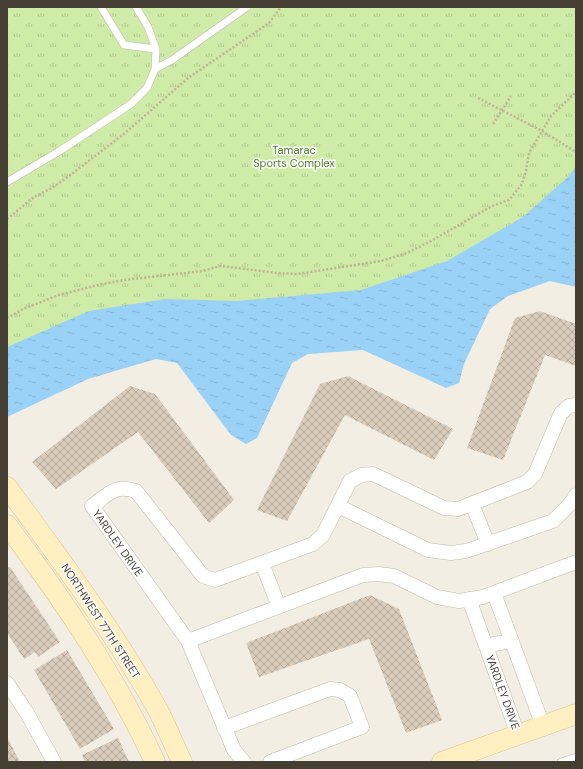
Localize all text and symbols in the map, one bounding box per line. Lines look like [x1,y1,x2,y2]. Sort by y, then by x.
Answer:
park label: Tamarac Sports Complex [253,143,335,170]
street label: YARDLEY DRIVE [90,507,146,579]
street label: NORTHWEST 77TH STREET [59,561,143,681]
street label: YARDLEY DRIVE [483,653,523,731]

